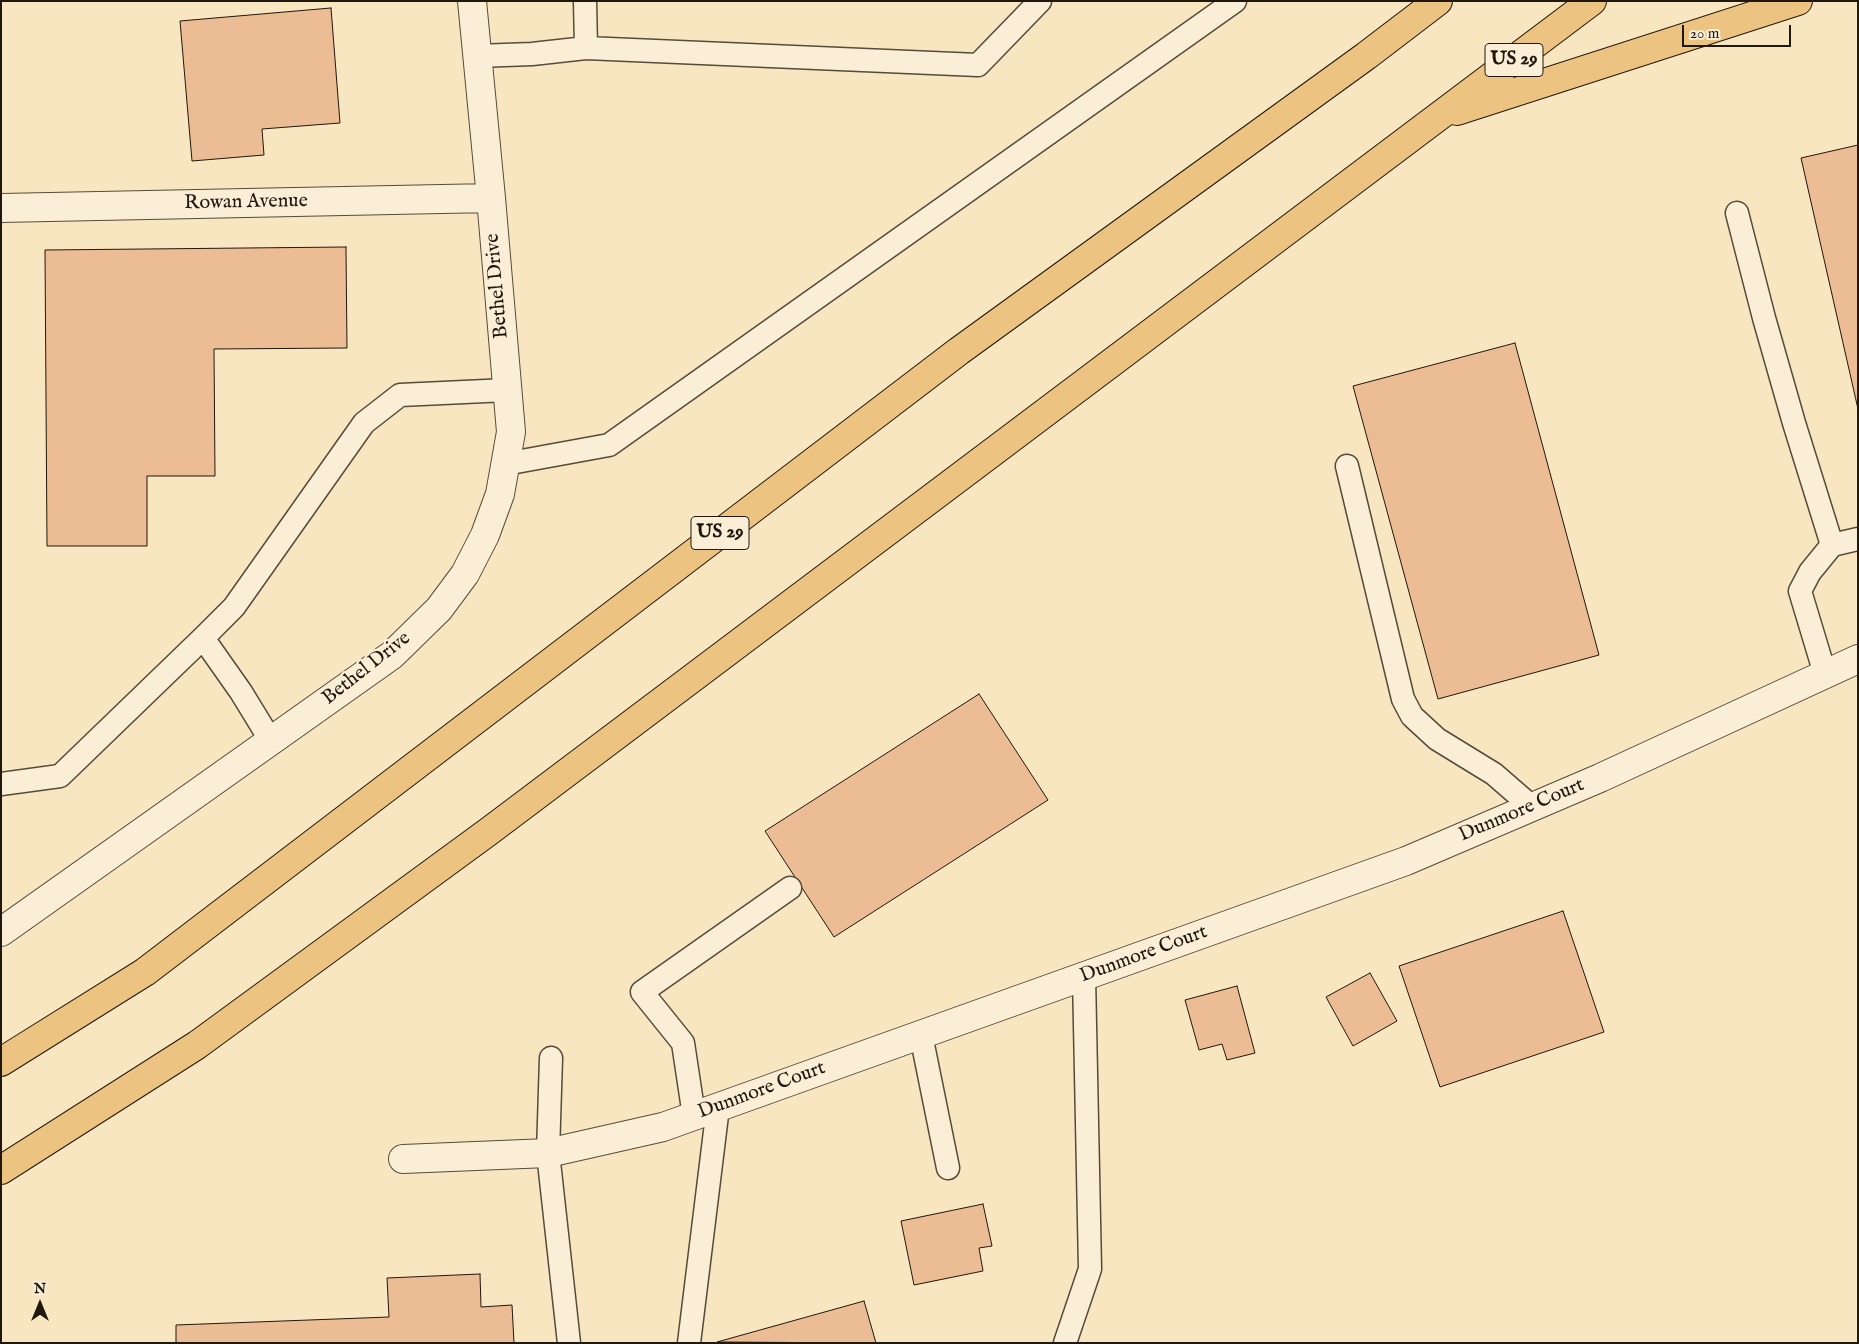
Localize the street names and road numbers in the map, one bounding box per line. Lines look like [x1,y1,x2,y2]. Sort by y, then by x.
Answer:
road number: US 29 [1485,44,1543,76]
street label: Rowan Avenue [184,190,308,216]
street label: Bethel Drive [481,232,515,340]
road number: US 29 [691,516,749,550]
street label: Bethel Drive [318,627,416,711]
street label: Dunmore Court [1456,774,1588,848]
street label: Dunmore Court [1077,921,1211,989]
street label: Dunmore Court [695,1057,829,1125]

